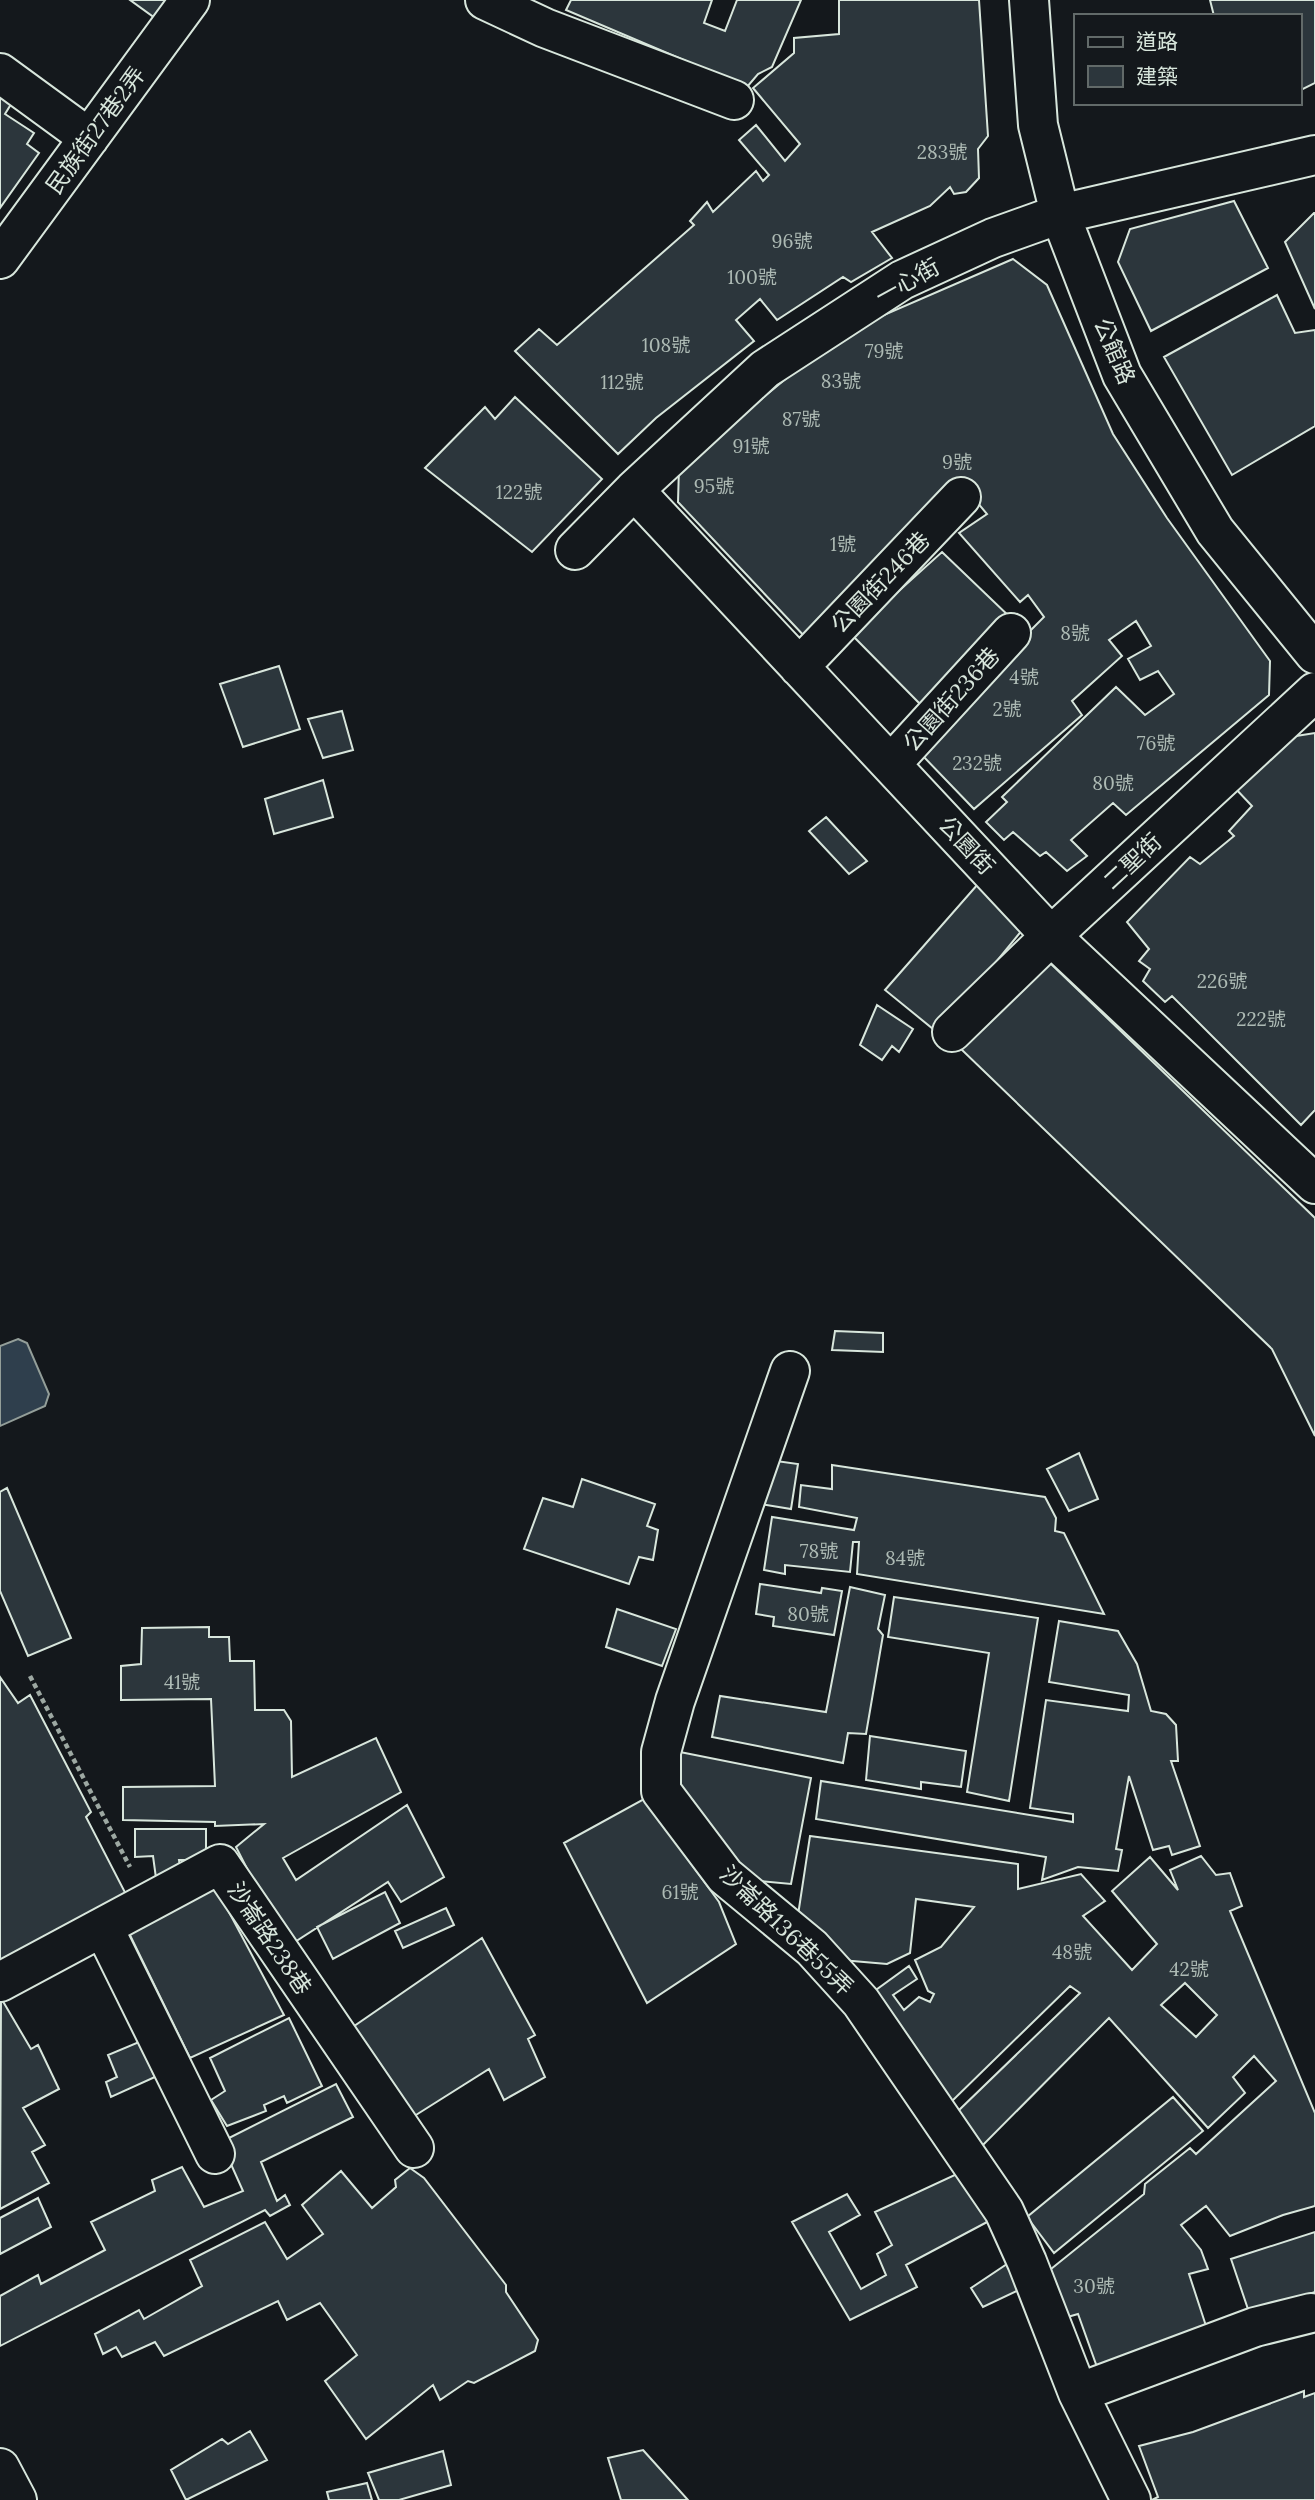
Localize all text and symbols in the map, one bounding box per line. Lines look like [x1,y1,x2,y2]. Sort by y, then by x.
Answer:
legend [1074,14,1301,105]
text: 道路 [1136,28,1178,55]
street label: 民族街27巷2弄 [39,61,151,199]
text: 建築 [1136,63,1178,90]
house number: 283號 [917,140,967,164]
house number: 96號 [772,229,812,253]
street label: 一心街 [870,252,944,310]
house number: 100號 [727,265,777,289]
street label: 公館路 [1088,314,1142,388]
house number: 108號 [642,333,690,357]
house number: 79號 [865,339,903,363]
house number: 83號 [821,369,861,393]
house number: 112號 [600,370,644,394]
house number: 87號 [782,407,820,431]
house number: 91號 [733,434,769,458]
house number: 9號 [942,450,972,474]
house number: 95號 [694,474,734,498]
house number: 122號 [496,480,542,504]
street label: 公園街246巷 [825,525,935,639]
house number: 1號 [830,532,856,556]
house number: 8號 [1060,621,1090,645]
street label: 公園街236巷 [897,641,1005,757]
house number: 4號 [1009,665,1039,689]
house number: 2號 [992,697,1022,721]
house number: 76號 [1137,731,1175,755]
house number: 232號 [952,751,1002,775]
house number: 80號 [1092,771,1134,795]
street label: 公園街 [933,810,1001,880]
street label: 二聖街 [1097,827,1167,895]
house number: 226號 [1197,969,1247,993]
house number: 222號 [1236,1007,1286,1031]
house number: 78號 [800,1539,838,1563]
house number: 84號 [885,1546,925,1570]
house number: 80號 [787,1602,829,1626]
house number: 41號 [164,1670,200,1694]
street label: 沙崙路136巷55弄 [714,1859,860,2001]
street label: 沙崙路238巷 [222,1876,318,2000]
house number: 61號 [662,1880,698,1904]
house number: 48號 [1052,1940,1092,1964]
house number: 42號 [1169,1957,1209,1981]
house number: 30號 [1073,2274,1115,2298]

